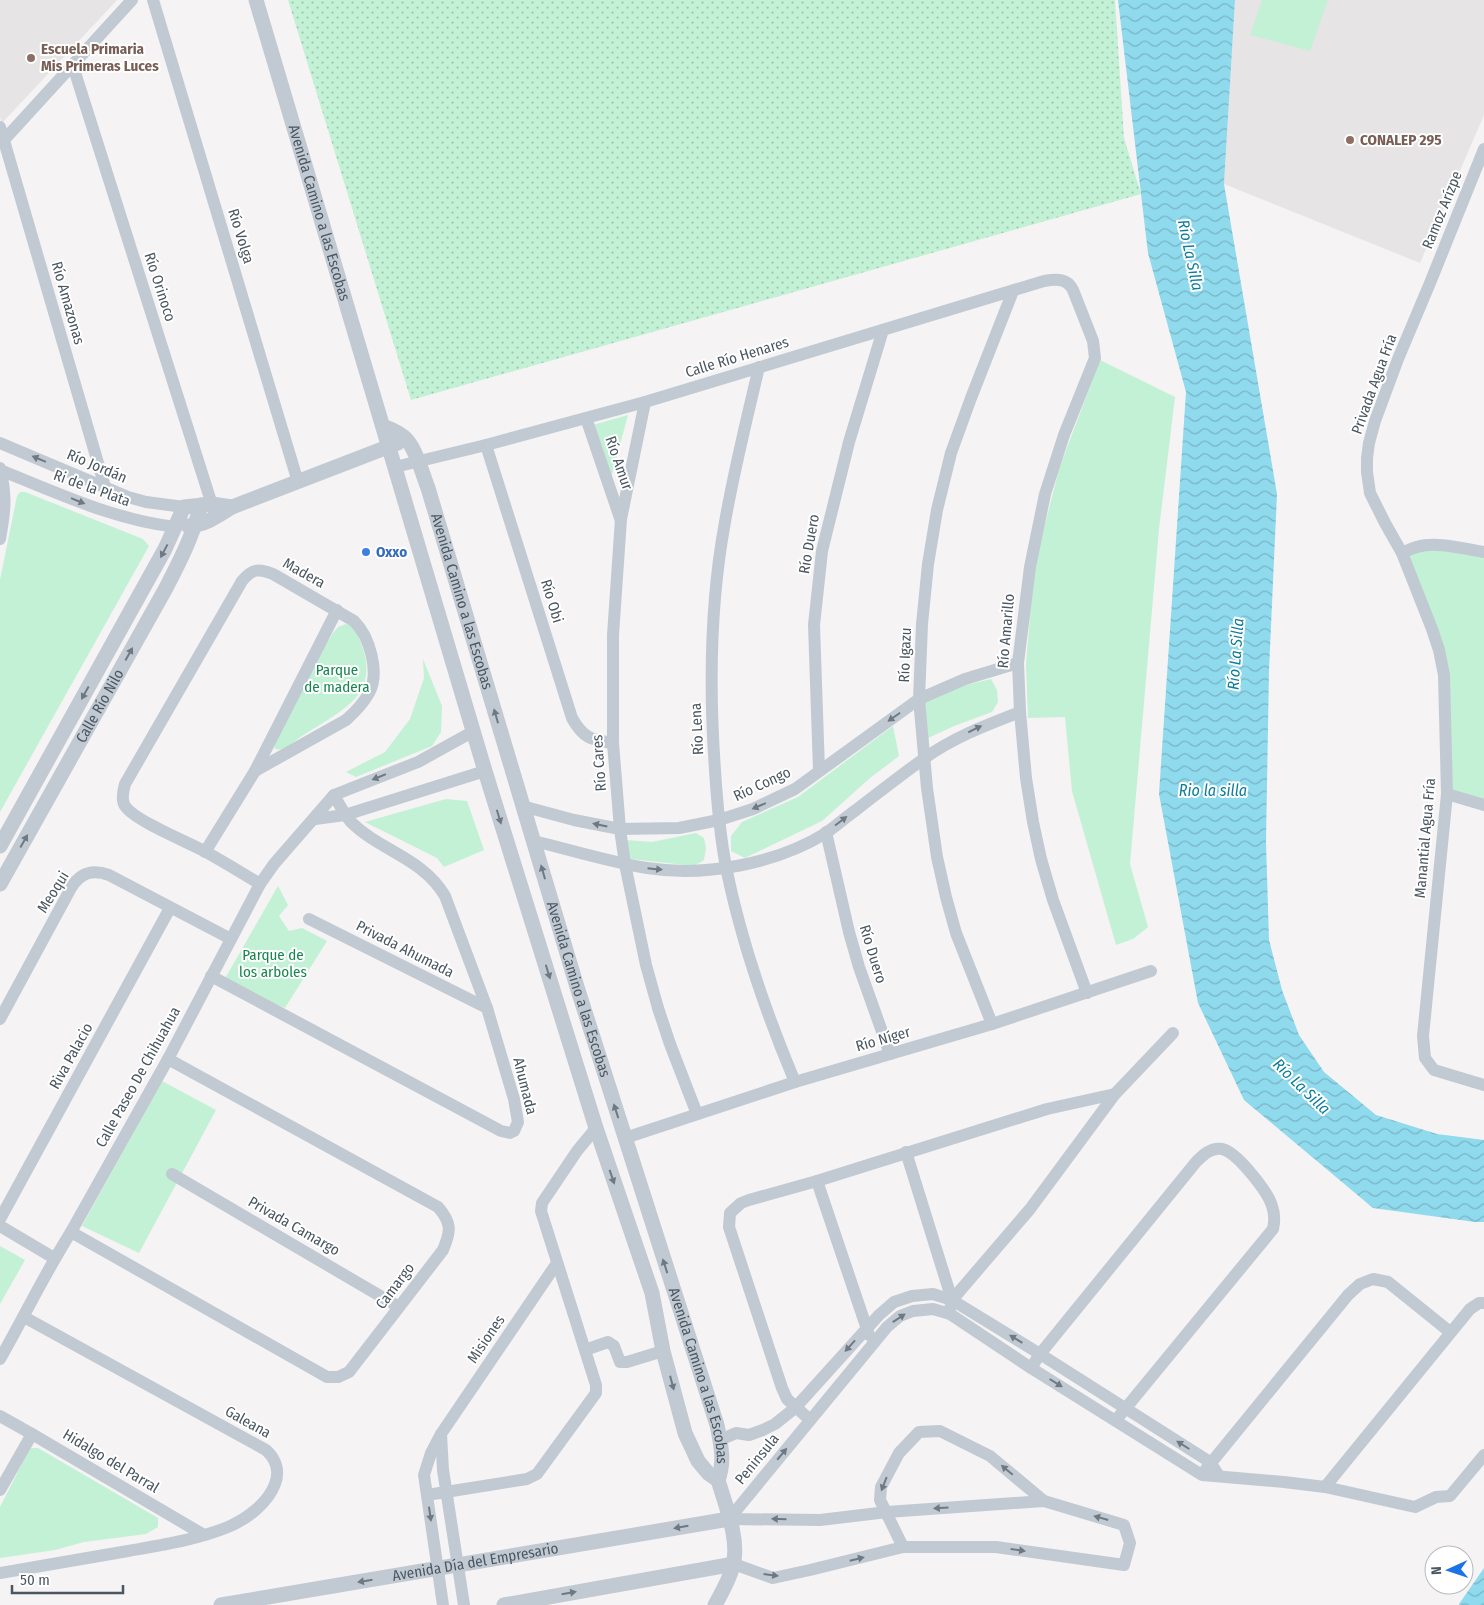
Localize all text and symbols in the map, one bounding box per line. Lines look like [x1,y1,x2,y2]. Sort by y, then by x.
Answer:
place label: Escuela Primaria Mis Primeras Luces [41,40,159,75]
marker: Escuela Primaria Mis Primeras Luces [25,52,37,64]
street label: Avenida Camino a las Escobas [285,123,354,303]
place label: CONALEP 295 [1360,131,1442,149]
marker: CONALEP 295 [1344,134,1356,146]
street label: Ramoz Arízpe [1418,168,1466,252]
street label: Río Volga [224,206,258,266]
water label: Río La Silla [1174,218,1207,292]
street label: Río Orinoco [140,250,180,324]
street label: Río Amazonas [48,259,88,347]
street label: Privada Agua Fría [1348,331,1400,437]
street label: Calle Río Henares [683,333,791,381]
street label: Río Amur [601,434,637,493]
street label: Río Jordán [64,445,130,487]
one-way arrow [32,455,46,463]
street label: Ri de la Plata [51,466,133,510]
one-way arrow [71,497,86,505]
street label: Avenida Camino a las Escobas [427,511,497,692]
street label: Río Duero [795,513,823,575]
place label: Oxxo [376,543,407,561]
one-way arrow [160,544,168,558]
marker: Oxxo [360,546,372,558]
street label: Madera [280,554,328,592]
street label: Río Obi [537,577,567,625]
street label: Río Amarillo [994,593,1018,669]
water label: Río La Silla [1224,618,1247,691]
street label: Río Igazu [895,627,915,683]
one-way arrow [125,646,133,661]
park label: Parque de madera [304,661,370,696]
street label: Calle Río Nilo [72,666,128,746]
one-way arrow [81,686,89,700]
street label: Río Lena [687,702,707,756]
one-way arrow [491,709,499,724]
one-way arrow [887,712,901,722]
one-way arrow [968,725,982,733]
street label: Río Cares [588,734,610,792]
street label: Río Congo [730,763,794,805]
one-way arrow [372,774,386,782]
street label: Manantial Agua Fría [1411,777,1439,899]
water label: Rio la silla [1179,781,1247,800]
one-way arrow [752,803,766,811]
one-way arrow [496,810,504,825]
one-way arrow [834,815,847,826]
one-way arrow [592,821,607,829]
one-way arrow [20,834,28,849]
one-way arrow [538,864,546,879]
one-way arrow [647,865,663,873]
street label: Meoqui [33,868,73,916]
street label: Avenida Camino a las Escobas [543,899,614,1079]
street label: Privada Ahumada [353,917,457,981]
street label: Río Duero [856,923,890,985]
park label: Parque de los arboles [239,946,307,981]
one-way arrow [544,965,552,980]
street label: Calle Paseo De Chihuahua [92,1004,184,1150]
street label: Riva Palacio [45,1020,97,1092]
street label: Río Níger [854,1022,913,1055]
water label: Río La Silla [1269,1055,1334,1118]
street label: Ahumada [509,1056,541,1116]
one-way arrow [612,1103,619,1118]
one-way arrow [609,1170,617,1185]
street label: Privada Camargo [245,1193,343,1260]
one-way arrow [661,1258,669,1273]
street label: Camargo [372,1259,418,1313]
street label: Avenida Camino a las Escobas [665,1285,731,1464]
street label: Misiones [463,1311,509,1367]
one-way arrow [893,1313,906,1323]
one-way arrow [1010,1335,1023,1344]
one-way arrow [844,1340,856,1352]
one-way arrow [668,1376,676,1391]
one-way arrow [1049,1379,1062,1388]
street label: Galeana [222,1402,274,1442]
street label: Hidalgo del Parral [60,1425,162,1497]
street label: Peninsula [731,1430,783,1488]
one-way arrow [1176,1441,1189,1450]
one-way arrow [777,1448,788,1461]
one-way arrow [1001,1464,1013,1476]
one-way arrow [880,1477,888,1492]
one-way arrow [933,1505,949,1513]
one-way arrow [426,1506,434,1522]
one-way arrow [1094,1513,1109,1521]
one-way arrow [771,1515,787,1523]
one-way arrow [672,1523,688,1531]
street label: Avenida Día del Empresario [391,1539,560,1585]
north arrow [1424,1545,1474,1595]
one-way arrow [1010,1547,1026,1555]
one-way arrow [850,1555,865,1563]
scale bar [12,1562,124,1594]
text: N [1428,1566,1445,1575]
text: 50 m [20,1571,50,1589]
one-way arrow [764,1571,780,1579]
one-way arrow [357,1577,373,1585]
one-way arrow [561,1589,577,1597]

